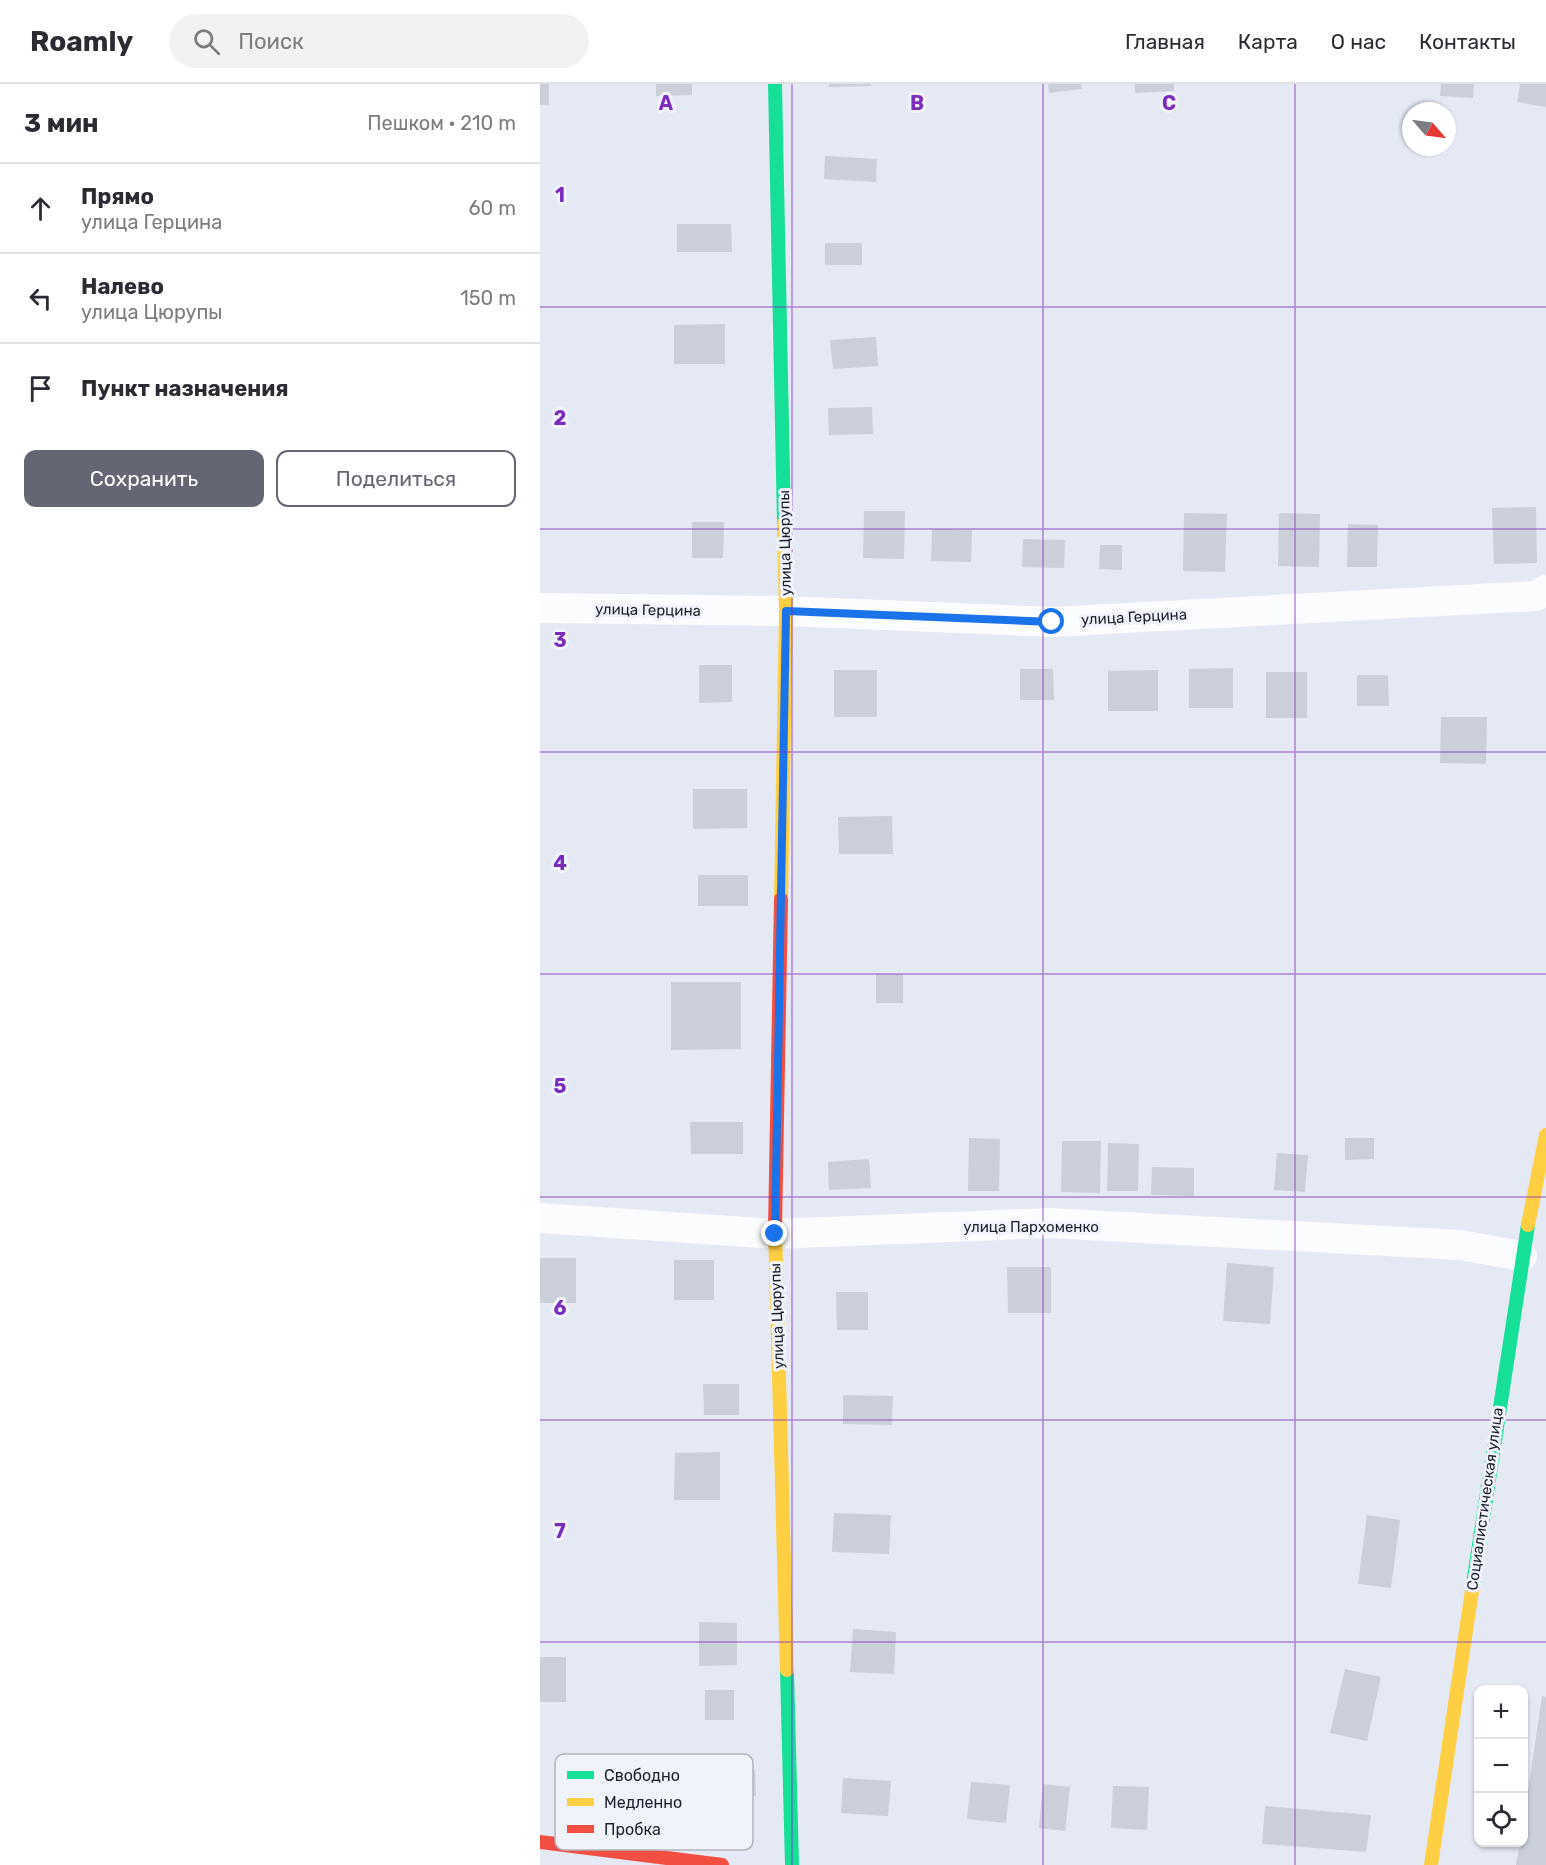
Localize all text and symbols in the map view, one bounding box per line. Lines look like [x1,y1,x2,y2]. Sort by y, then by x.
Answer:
search box [169,14,589,68]
text: Roamly [30,25,133,58]
icon: search [190,25,223,58]
text: Поиск [238,28,304,55]
text: Главная [1125,29,1205,54]
text: Карта [1238,29,1298,54]
text: О нас [1331,29,1386,54]
text: Контакты [1419,29,1516,54]
text: A [659,91,674,115]
text: B [910,91,924,115]
text: C [1162,91,1176,115]
north arrow [1402,102,1456,156]
text: 3 мин [24,108,99,139]
text: Пешком · 210 m [367,111,516,135]
text: Прямо [81,183,154,210]
text: 1 [555,183,565,207]
icon: ahead [24,192,57,225]
text: 60 m [469,196,516,220]
text: улица Герцина [81,210,222,234]
text: Налево [81,273,164,300]
icon: left [24,282,57,315]
text: 150 m [460,286,516,310]
text: улица Цюрупы [81,300,223,324]
icon: arrive [24,372,57,405]
text: Пункт назначения [81,375,289,402]
text: 2 [554,406,567,430]
button: Сохранить [24,450,264,507]
button: Поделиться [276,450,516,507]
street label: улица Цюрупы [775,490,795,596]
street label: улица Герцина [595,600,701,620]
street label: улица Герцина [1081,605,1187,629]
route start [1038,608,1064,634]
text: 3 [553,628,567,652]
text: 4 [553,851,567,875]
text: 5 [554,1074,567,1098]
street label: улица Пархоменко [963,1218,1099,1236]
route end [761,1220,787,1246]
street label: улица Цюрупы [766,1263,788,1369]
text: 6 [553,1296,567,1320]
street label: Социалистическая улица [1463,1406,1507,1592]
text: 7 [554,1519,566,1543]
map controls [1474,1685,1528,1847]
button: + [1474,1685,1528,1739]
button: − [1474,1739,1528,1793]
legend [555,1754,753,1850]
text: Свободно [604,1766,680,1785]
text: Медленно [604,1793,682,1812]
button: locate [1474,1793,1528,1847]
text: Пробка [604,1820,661,1839]

